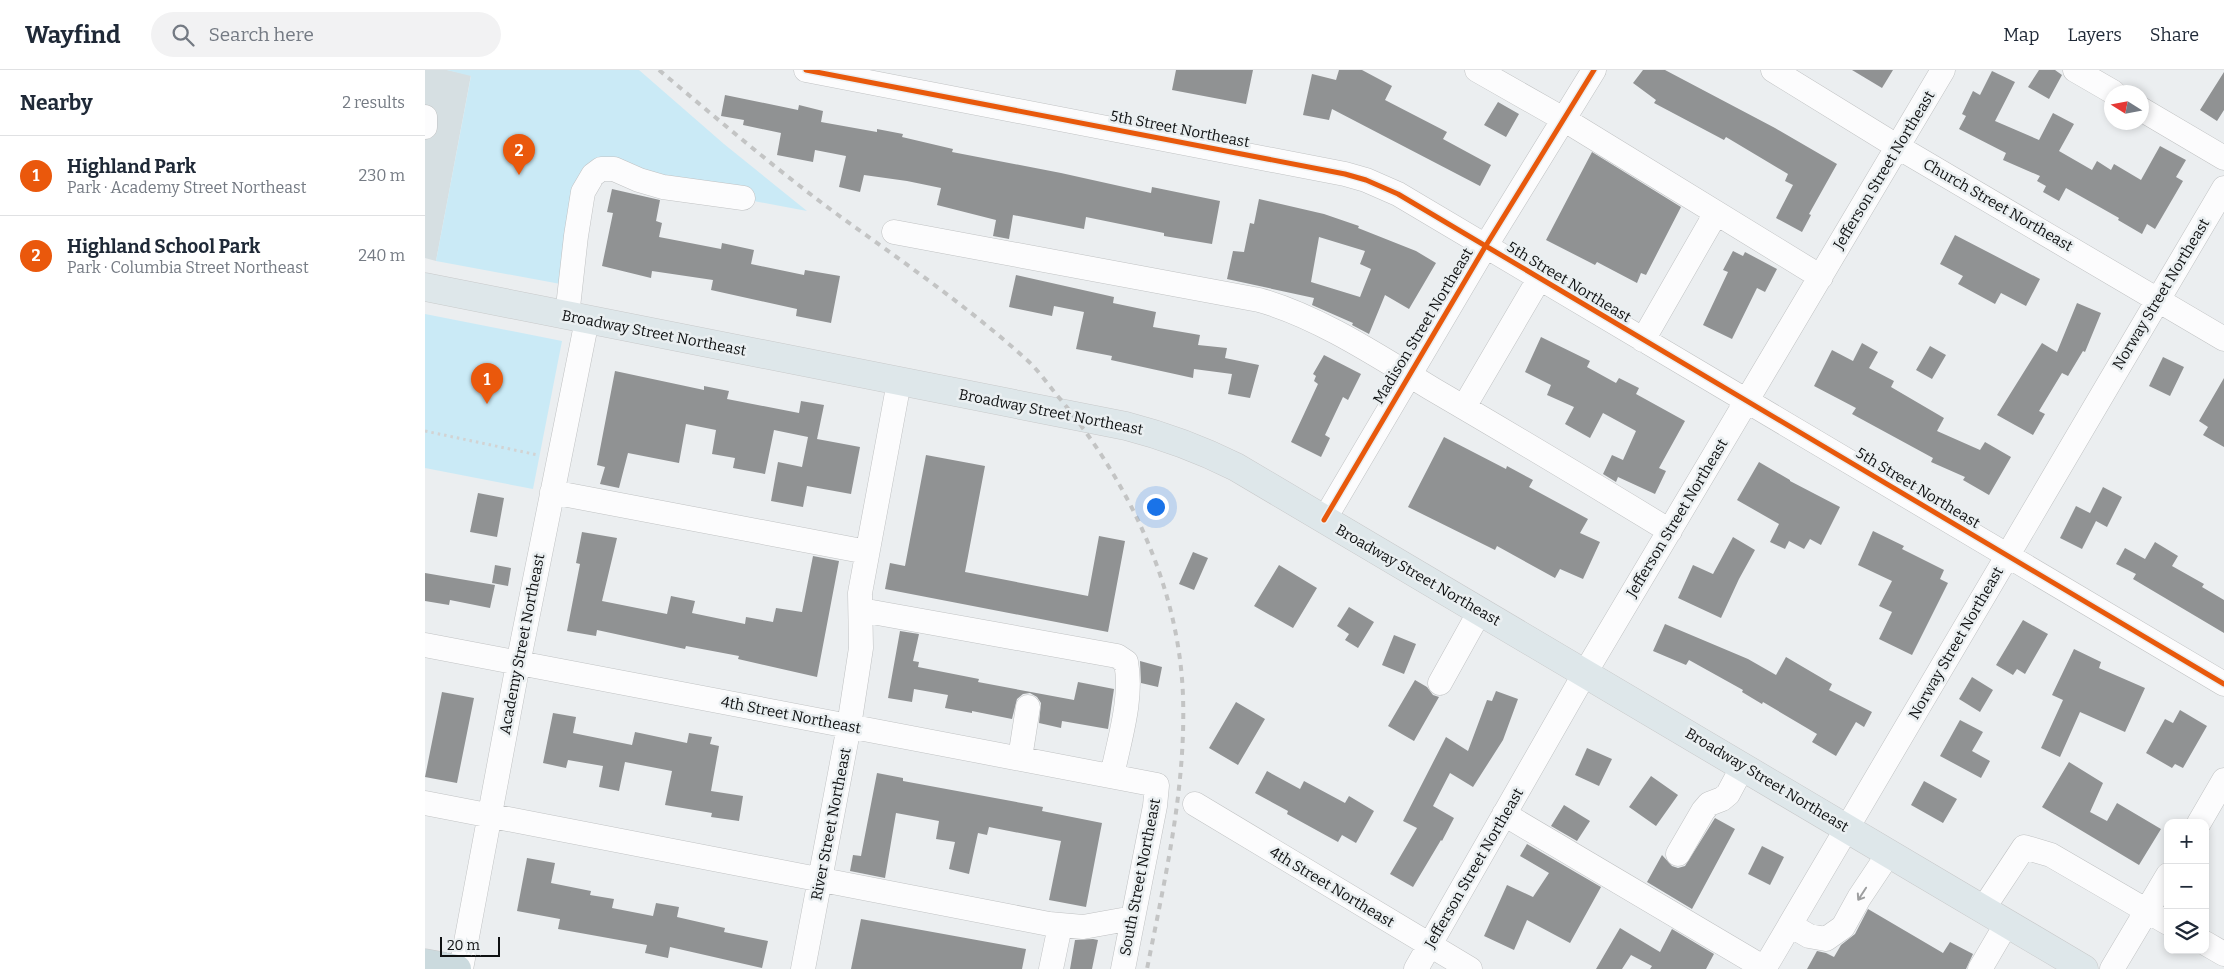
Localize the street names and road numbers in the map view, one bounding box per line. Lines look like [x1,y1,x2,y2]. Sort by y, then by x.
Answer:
street label: Jefferson Street Northeast [1829,87,1939,253]
street label: 5th Street Northeast [1109,107,1252,151]
street label: Church Street Northeast [1920,155,2076,256]
street label: Norway Street Northeast [2109,215,2214,373]
street label: 5th Street Northeast [1504,238,1635,326]
street label: Madison Street Northeast [1369,244,1477,407]
street label: Broadway Street Northeast [560,306,748,360]
street label: Broadway Street Northeast [957,385,1145,439]
street label: Jefferson Street Northeast [1622,435,1732,601]
street label: 5th Street Northeast [1853,444,1984,532]
street label: Broadway Street Northeast [1332,520,1504,630]
street label: Academy Street Northeast [496,552,548,736]
street label: Norway Street Northeast [1905,563,2007,723]
street label: 4th Street Northeast [719,693,863,738]
street label: Broadway Street Northeast [1682,724,1852,836]
street label: River Street Northeast [807,746,855,902]
street label: Jefferson Street Northeast [1420,784,1528,952]
street label: South Street Northeast [1116,796,1164,957]
street label: 4th Street Northeast [1266,843,1398,932]

